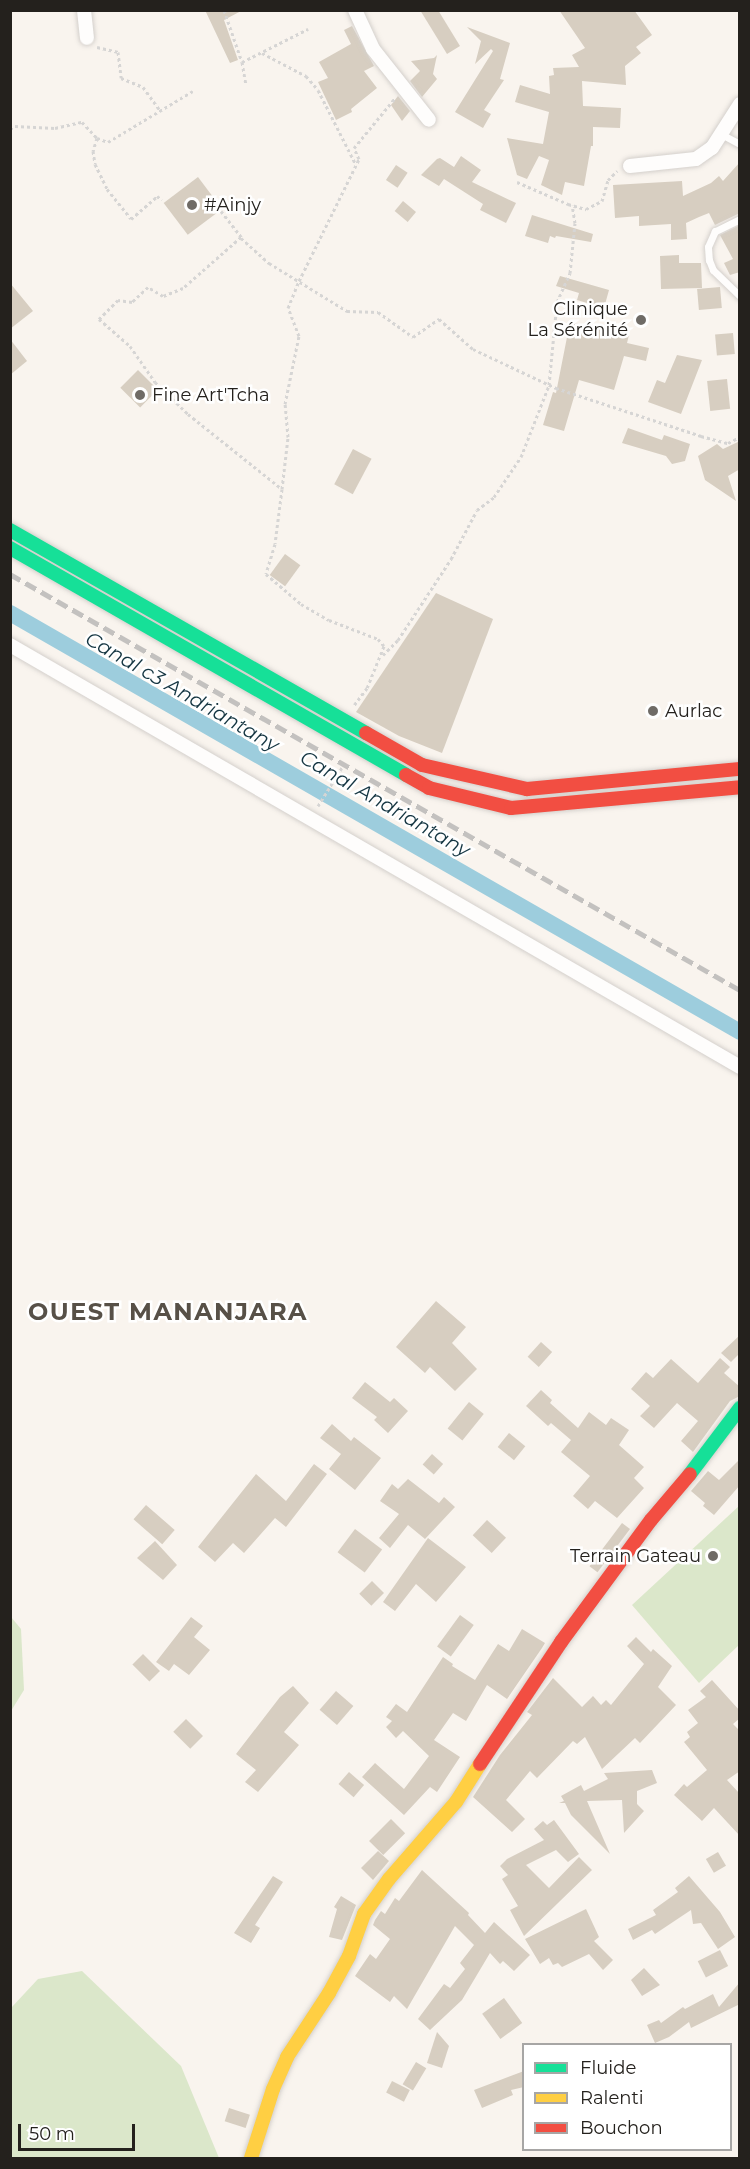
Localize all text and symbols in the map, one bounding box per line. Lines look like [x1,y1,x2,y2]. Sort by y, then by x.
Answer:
place label: #Ainjy [204,194,261,216]
marker: #Ainjy [185,198,199,212]
place label: Clinique La Sérénité [528,299,628,342]
marker: Clinique La Sérénité [632,311,650,329]
place label: Fine Art'Tcha [152,384,270,406]
marker: Fine Art'Tcha [133,388,147,402]
water label: Canal c3 Andriantany [81,627,283,757]
place label: Aurlac [665,700,722,722]
marker: Aurlac [646,704,660,718]
water label: Canal Andriantany [296,746,474,862]
district label: OUEST MANANJARA [28,1298,308,1326]
place label: Terrain Gateau [570,1545,701,1567]
marker: Terrain Gateau [706,1549,720,1563]
legend [522,2043,732,2151]
text: Fluide [580,2057,636,2079]
text: Ralenti [580,2087,644,2109]
scale bar [21,2112,138,2150]
text: Bouchon [580,2117,663,2139]
text: 50 m [29,2123,75,2145]

